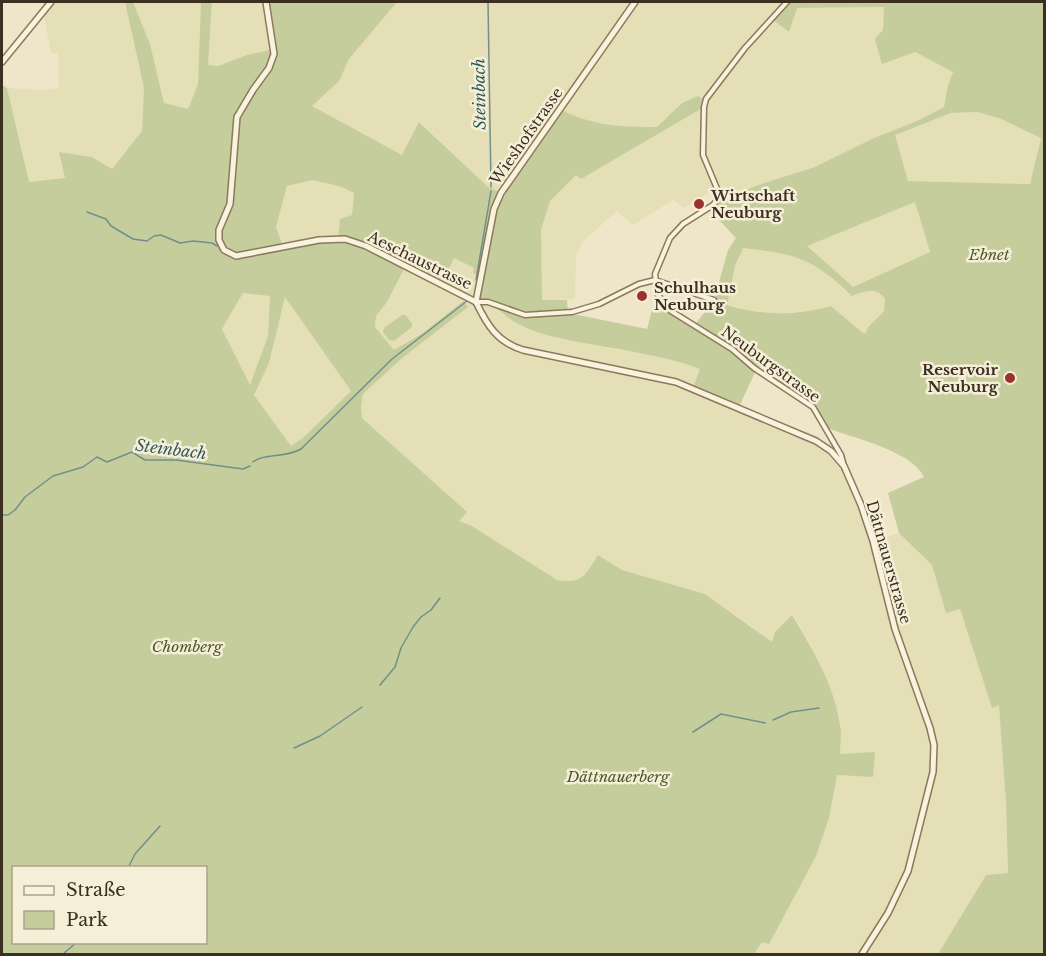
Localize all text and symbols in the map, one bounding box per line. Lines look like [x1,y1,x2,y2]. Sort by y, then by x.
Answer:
water label: Steinbach [468,58,490,130]
street label: Wieshofstrasse [485,84,567,189]
place label: Wirtschaft Neuburg [710,186,795,222]
marker: Wirtschaft Neuburg [692,197,706,211]
street label: Aeschaustrasse [364,226,475,293]
park label: Ebnet [968,245,1010,264]
place label: Schulhaus Neuburg [654,278,736,314]
marker: Schulhaus Neuburg [635,289,649,303]
street label: Neuburgstrasse [718,322,824,406]
place label: Reservoir Neuburg [922,360,999,396]
marker: Reservoir Neuburg [1003,371,1017,385]
water label: Steinbach [134,435,208,463]
street label: Dättnauerstrasse [862,498,916,626]
park label: Chomberg [152,637,223,656]
park label: Dättnauerberg [566,767,670,786]
legend [12,866,207,944]
text: Straße [66,879,126,901]
text: Park [66,909,108,931]

